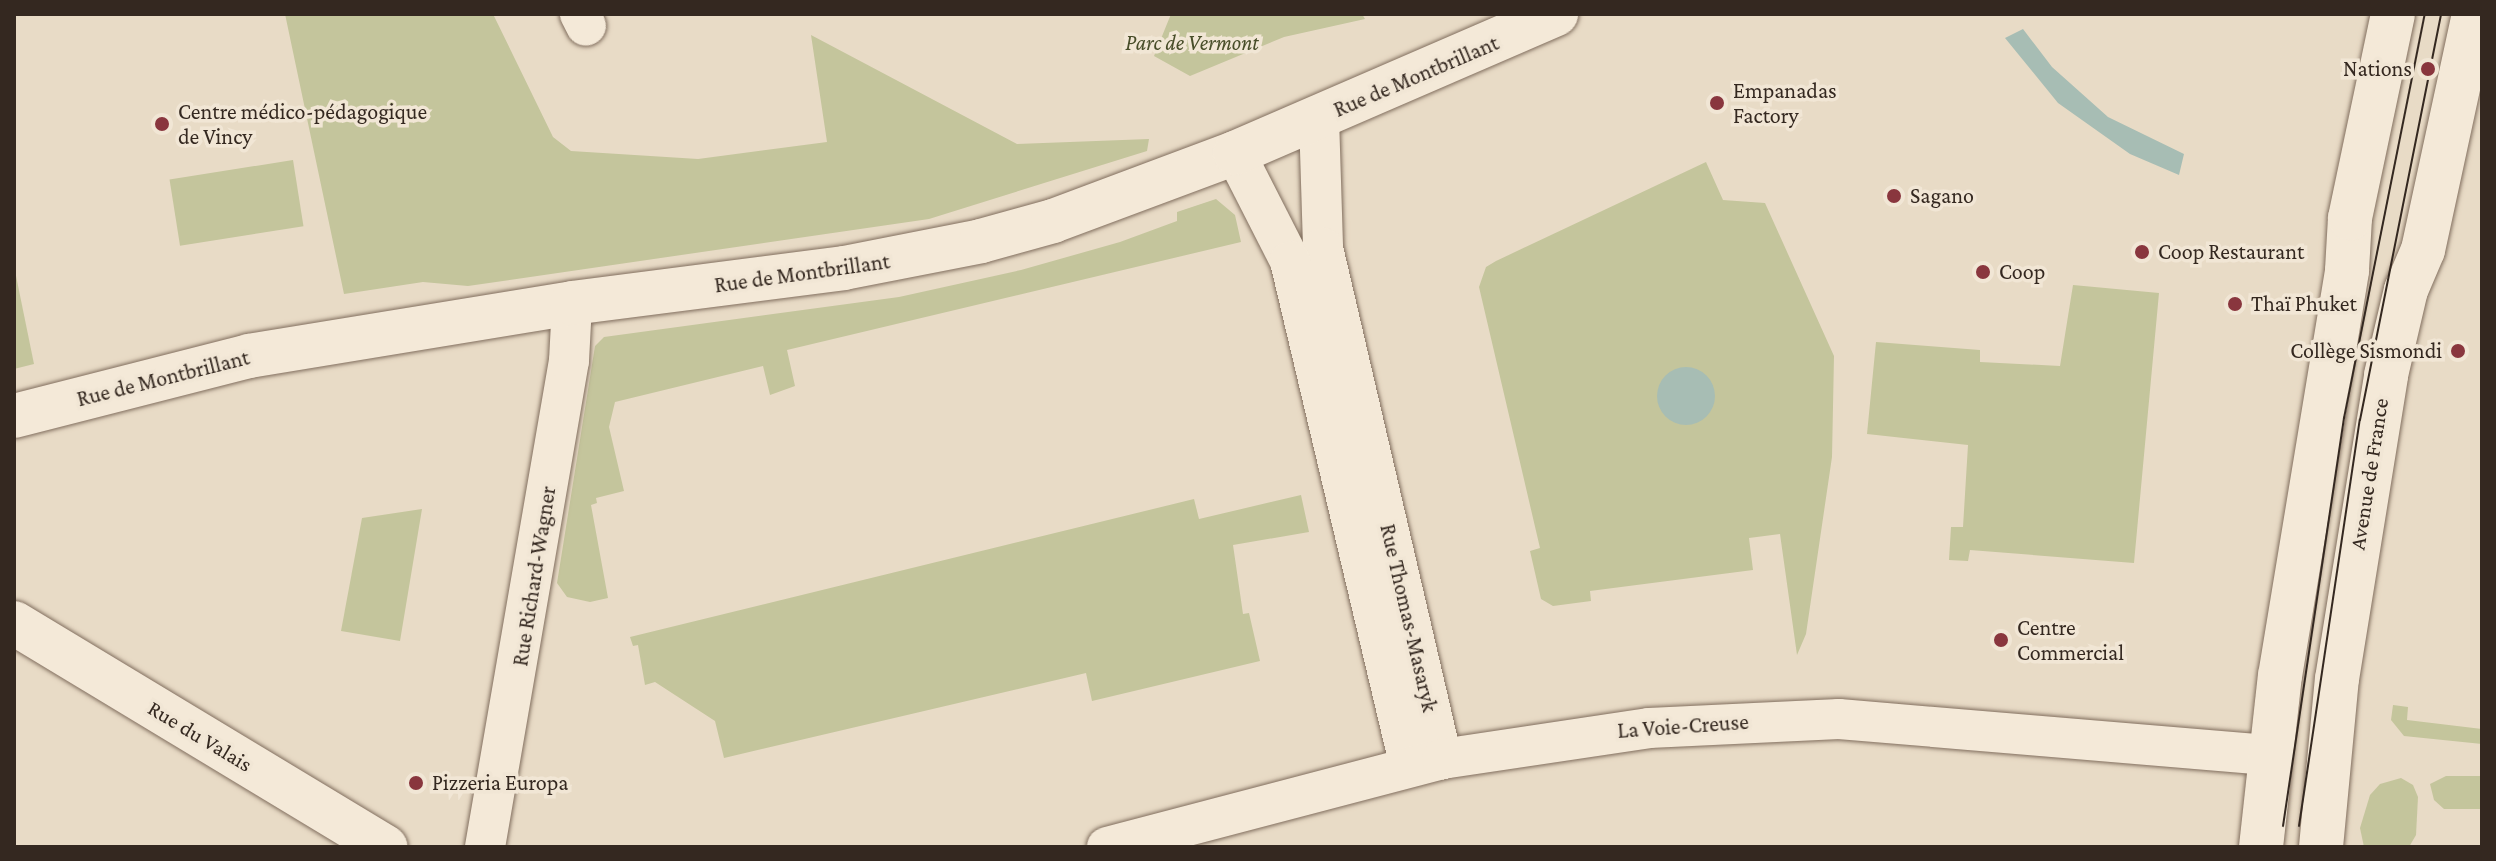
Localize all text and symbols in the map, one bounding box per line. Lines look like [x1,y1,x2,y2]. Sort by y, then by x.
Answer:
street label: Rue de Montbrillant [1329,29,1503,123]
park label: Parc de Vermont [1125,30,1259,56]
place label: Nations [2343,56,2412,82]
marker: Nations [2419,60,2437,78]
place label: Empanadas Factory [1733,77,1837,128]
marker: Empanadas Factory [1708,94,1726,112]
place label: Centre médico-pédagogique de Vincy [178,98,427,150]
marker: Centre médico-pédagogique de Vincy [153,115,171,133]
place label: Sagano [1910,183,1974,209]
marker: Sagano [1885,187,1903,205]
place label: Coop Restaurant [2158,239,2304,265]
marker: Coop Restaurant [2133,243,2151,261]
street label: Rue de Montbrillant [713,248,891,298]
place label: Coop [1999,259,2045,285]
marker: Coop [1974,263,1992,281]
place label: Thaï Phuket [2251,291,2357,317]
marker: Thaï Phuket [2226,295,2244,313]
place label: Collège Sismondi [2290,338,2442,364]
marker: Collège Sismondi [2449,342,2467,360]
street label: Rue de Montbrillant [74,344,252,412]
street label: Avenue de France [2344,396,2394,552]
street label: Rue Richard-Wagner [507,484,561,668]
street label: Rue Thomas-Masaryk [1375,521,1443,715]
place label: Centre Commercial [2017,614,2124,666]
marker: Centre Commercial [1992,631,2010,649]
street label: Rue du Valais [143,695,257,777]
street label: La Voie-Creuse [1616,708,1750,744]
place label: Pizzeria Europa [432,770,568,796]
marker: Pizzeria Europa [407,774,425,792]

